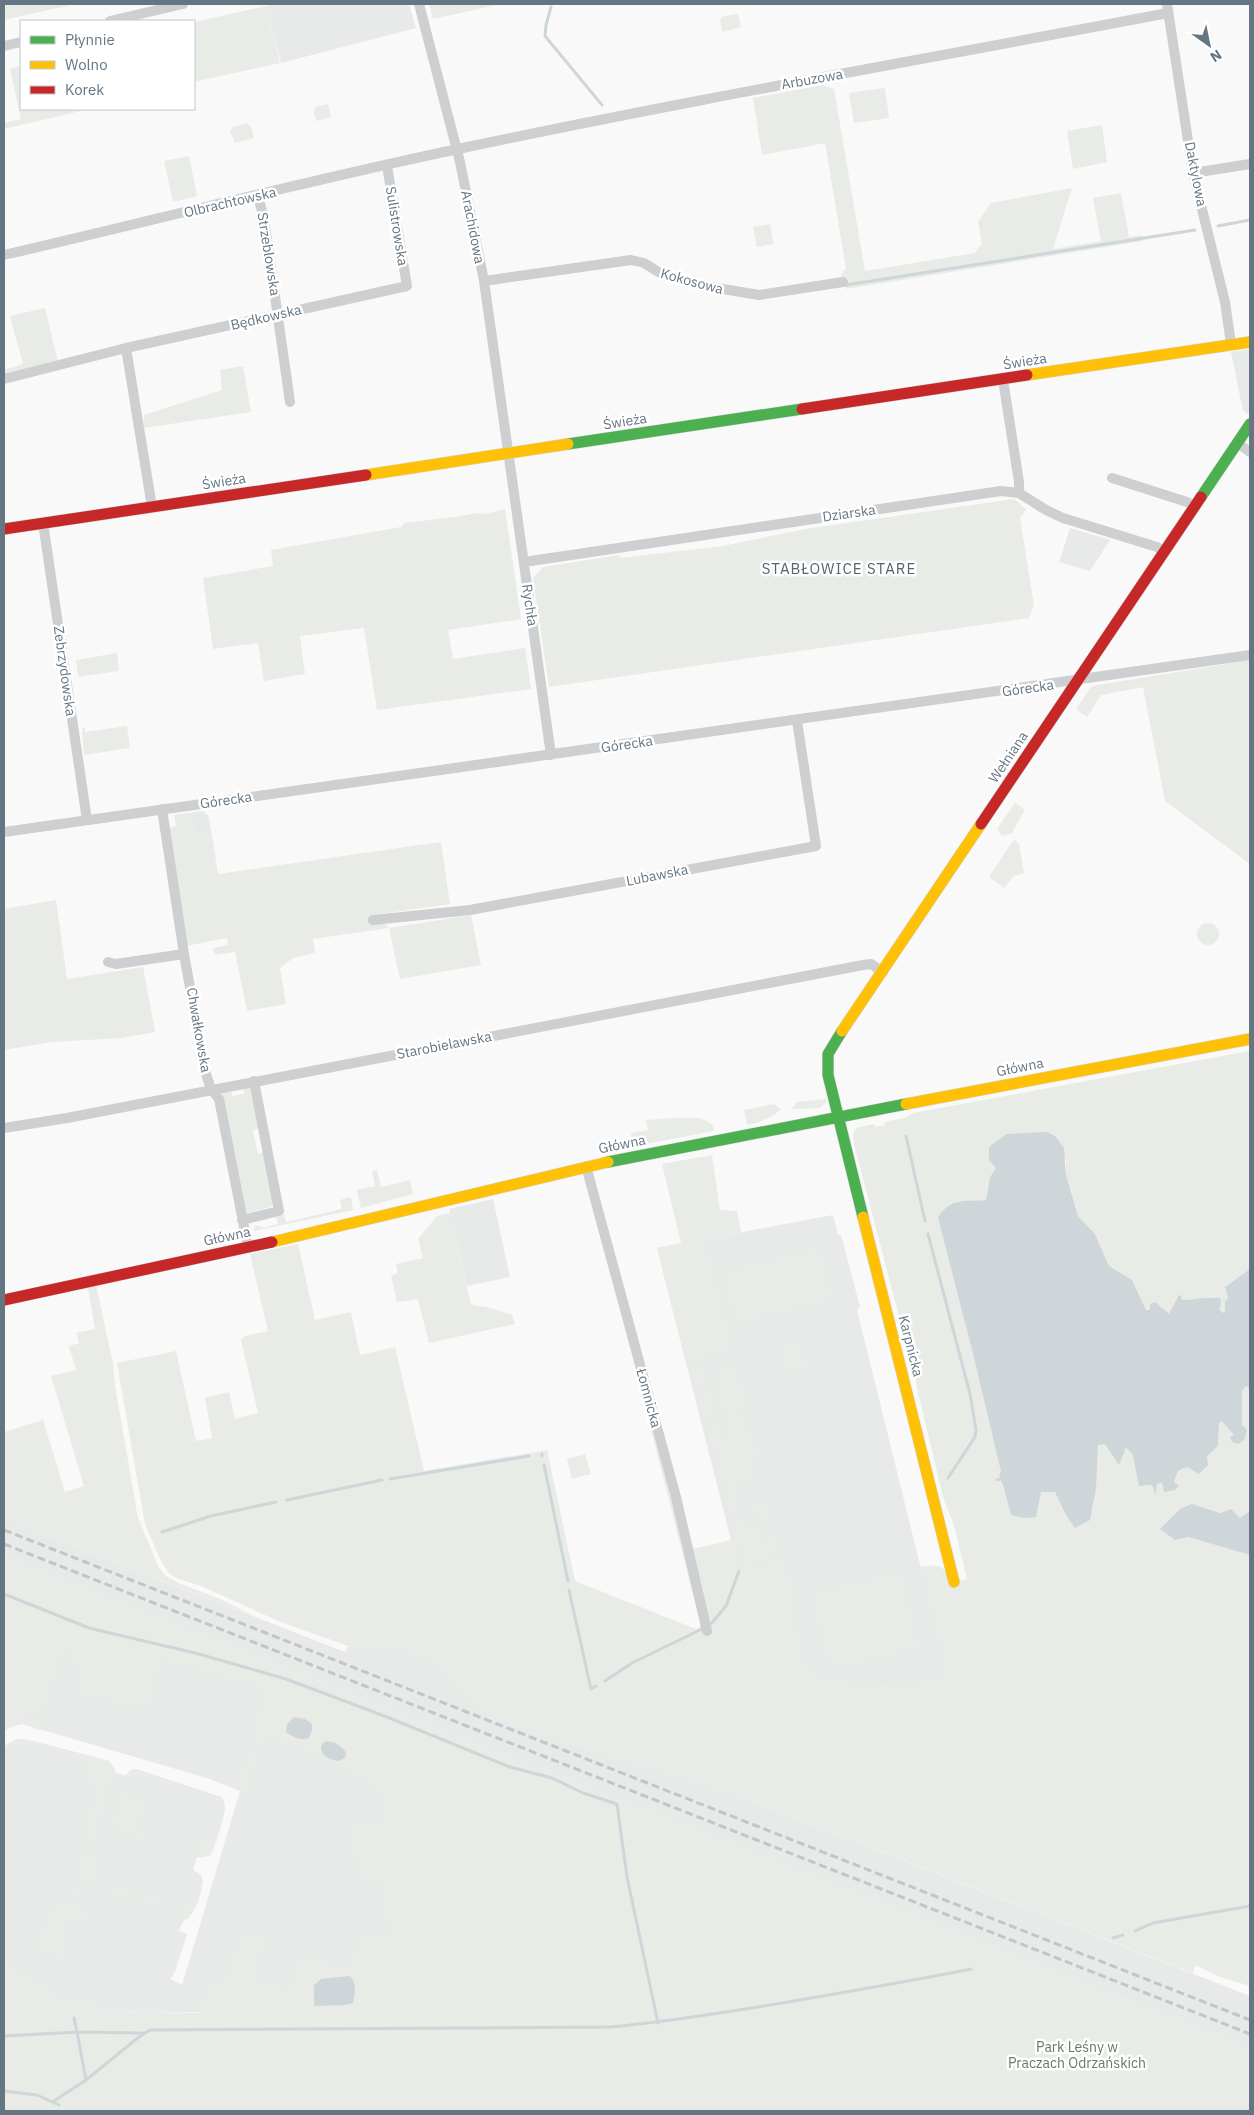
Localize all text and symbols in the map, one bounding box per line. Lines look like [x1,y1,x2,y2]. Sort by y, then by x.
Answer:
legend [20,20,195,110]
north arrow [1184,20,1234,70]
text: Płynnie [65,30,115,49]
text: N [1207,46,1225,66]
text: Wolno [65,55,108,74]
street label: Arbuzowa [780,65,845,93]
text: Korek [65,80,104,99]
street label: Daktylowa [1181,140,1211,208]
street label: Olbrachtowska [182,183,278,221]
street label: Sulistrowska [382,185,412,268]
street label: Arachidowa [457,189,489,266]
street label: Strzeblowska [254,211,285,298]
street label: Kokosowa [659,264,726,298]
street label: Będkowska [229,300,304,334]
street label: Świeża [1002,348,1049,373]
street label: Świeża [602,408,649,433]
street label: Świeża [201,468,248,493]
street label: Dziarska [821,500,877,526]
district label: STABŁOWICE STARE [762,559,916,578]
street label: Rychła [518,583,542,628]
street label: Zebrzydowska [50,625,80,718]
street label: Górecka [1001,675,1056,701]
street label: Wełniana [984,727,1032,786]
street label: Górecka [600,731,655,757]
street label: Górecka [199,787,254,813]
street label: Lubawska [624,860,690,890]
street label: Chwałkowska [183,986,215,1074]
street label: Starobielawska [395,1027,493,1063]
street label: Główna [995,1054,1046,1080]
street label: Główna [597,1131,648,1157]
street label: Główna [202,1222,253,1250]
street label: Karpnicka [895,1313,927,1379]
street label: Łomnicka [632,1366,666,1430]
park label: Park Leśny w Praczach Odrzańskich [1008,2038,1146,2072]

